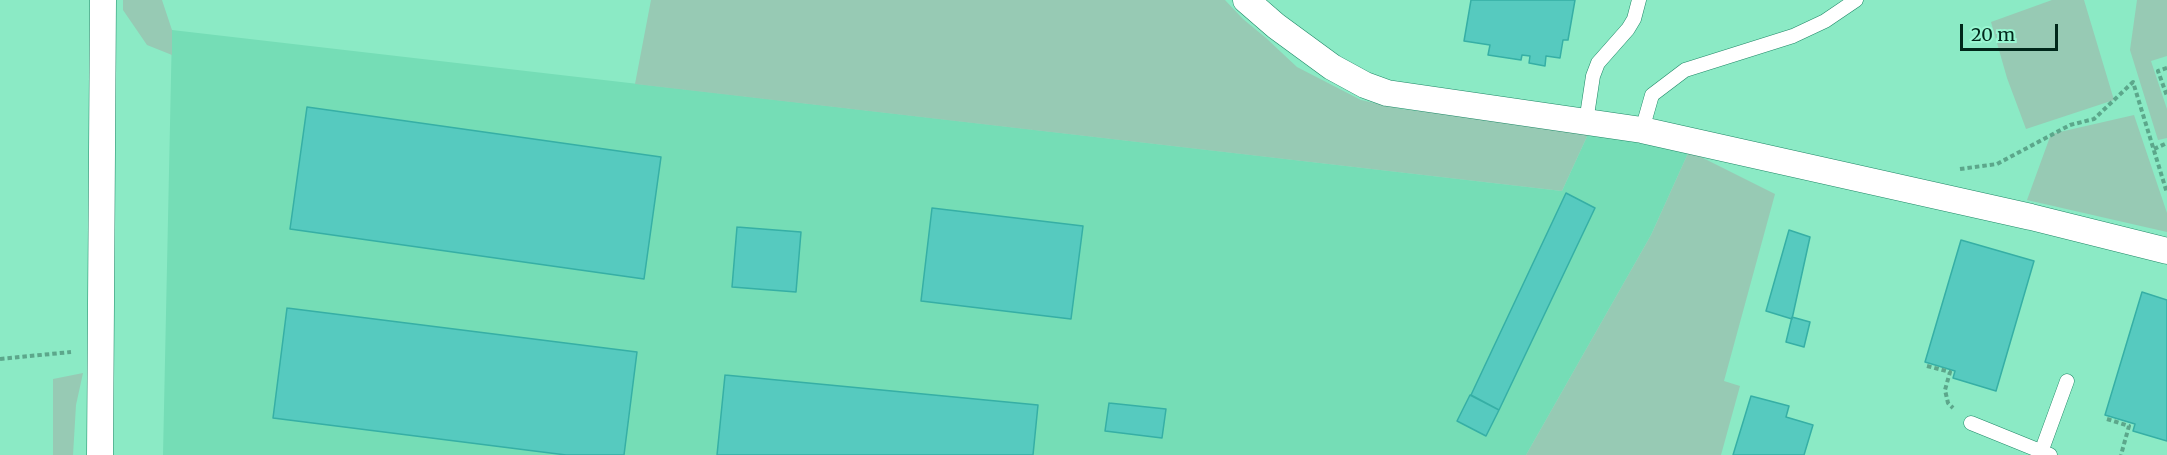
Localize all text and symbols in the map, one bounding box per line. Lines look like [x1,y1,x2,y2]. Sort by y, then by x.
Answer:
scale bar [1963,12,2060,50]
text: 20 m [1971,23,2015,46]

